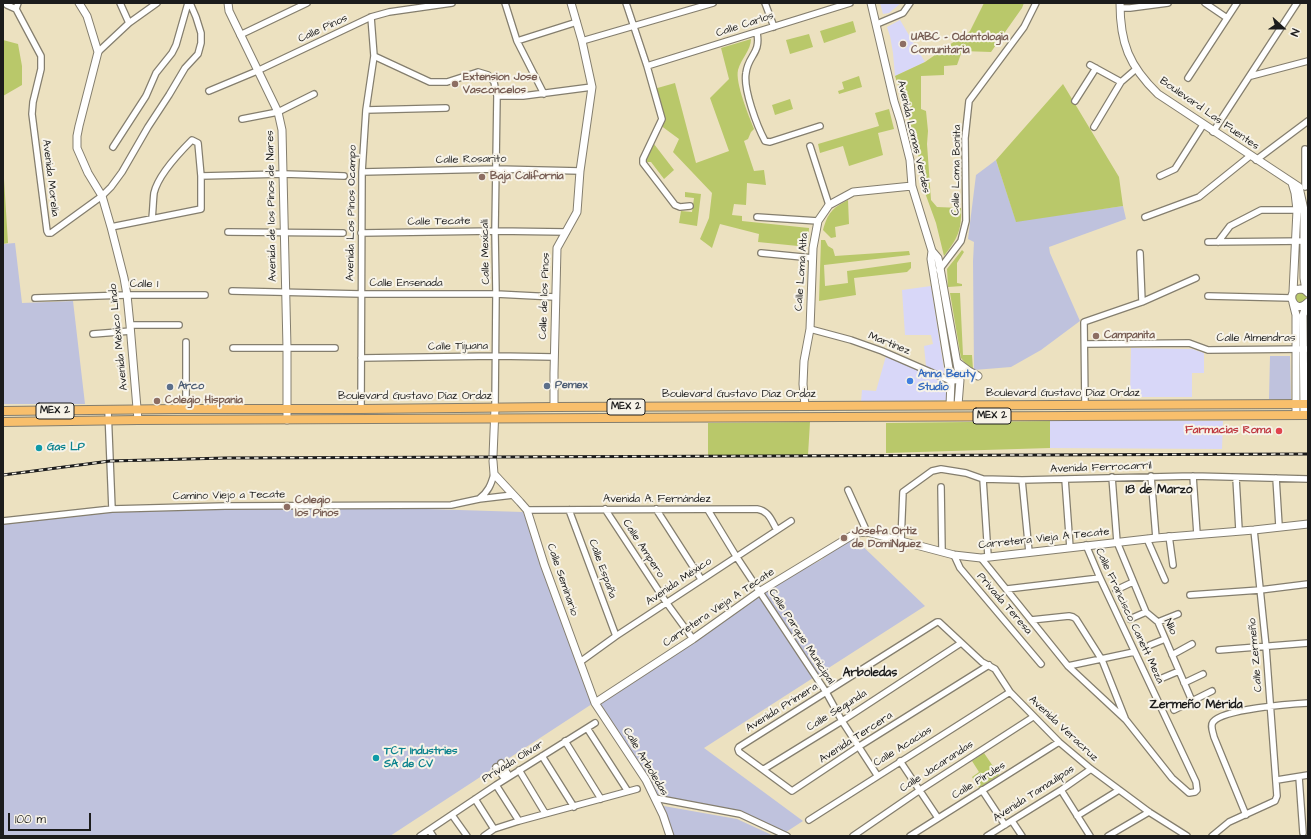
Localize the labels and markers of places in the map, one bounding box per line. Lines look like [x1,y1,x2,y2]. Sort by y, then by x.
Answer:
place label: UABC - Odontologia Comunitaria [911,31,1008,57]
marker: UABC - Odontologia Comunitaria [898,39,908,49]
place label: Extension Jose Vasconcelos [463,71,537,97]
marker: Extension Jose Vasconcelos [450,79,460,89]
place label: Baja California [490,170,564,184]
marker: Baja California [477,172,487,182]
place label: Campanita [1104,329,1155,343]
marker: Campanita [1091,331,1101,341]
place label: Anna Beuty Studio [918,368,976,394]
marker: Anna Beuty Studio [905,376,915,386]
place label: Pemex [555,379,588,393]
place label: Arco [178,380,204,394]
marker: Pemex [542,381,552,391]
marker: Arco [165,382,175,392]
place label: Colegio Hispania [165,394,243,408]
marker: Colegio Hispania [152,396,162,406]
place label: Farmacias Roma [1185,424,1271,438]
marker: Farmacias Roma [1274,426,1284,436]
place label: Gas LP [47,441,85,455]
marker: Gas LP [34,443,44,453]
place label: Colegio los Pinos [295,494,339,520]
marker: Colegio los Pinos [282,502,292,512]
place label: Josefa Ortiz de DomiNguez [852,525,921,551]
marker: Josefa Ortiz de DomiNguez [839,533,849,543]
place label: TCT Industries SA de CV [384,745,457,771]
marker: TCT Industries SA de CV [371,753,381,763]

